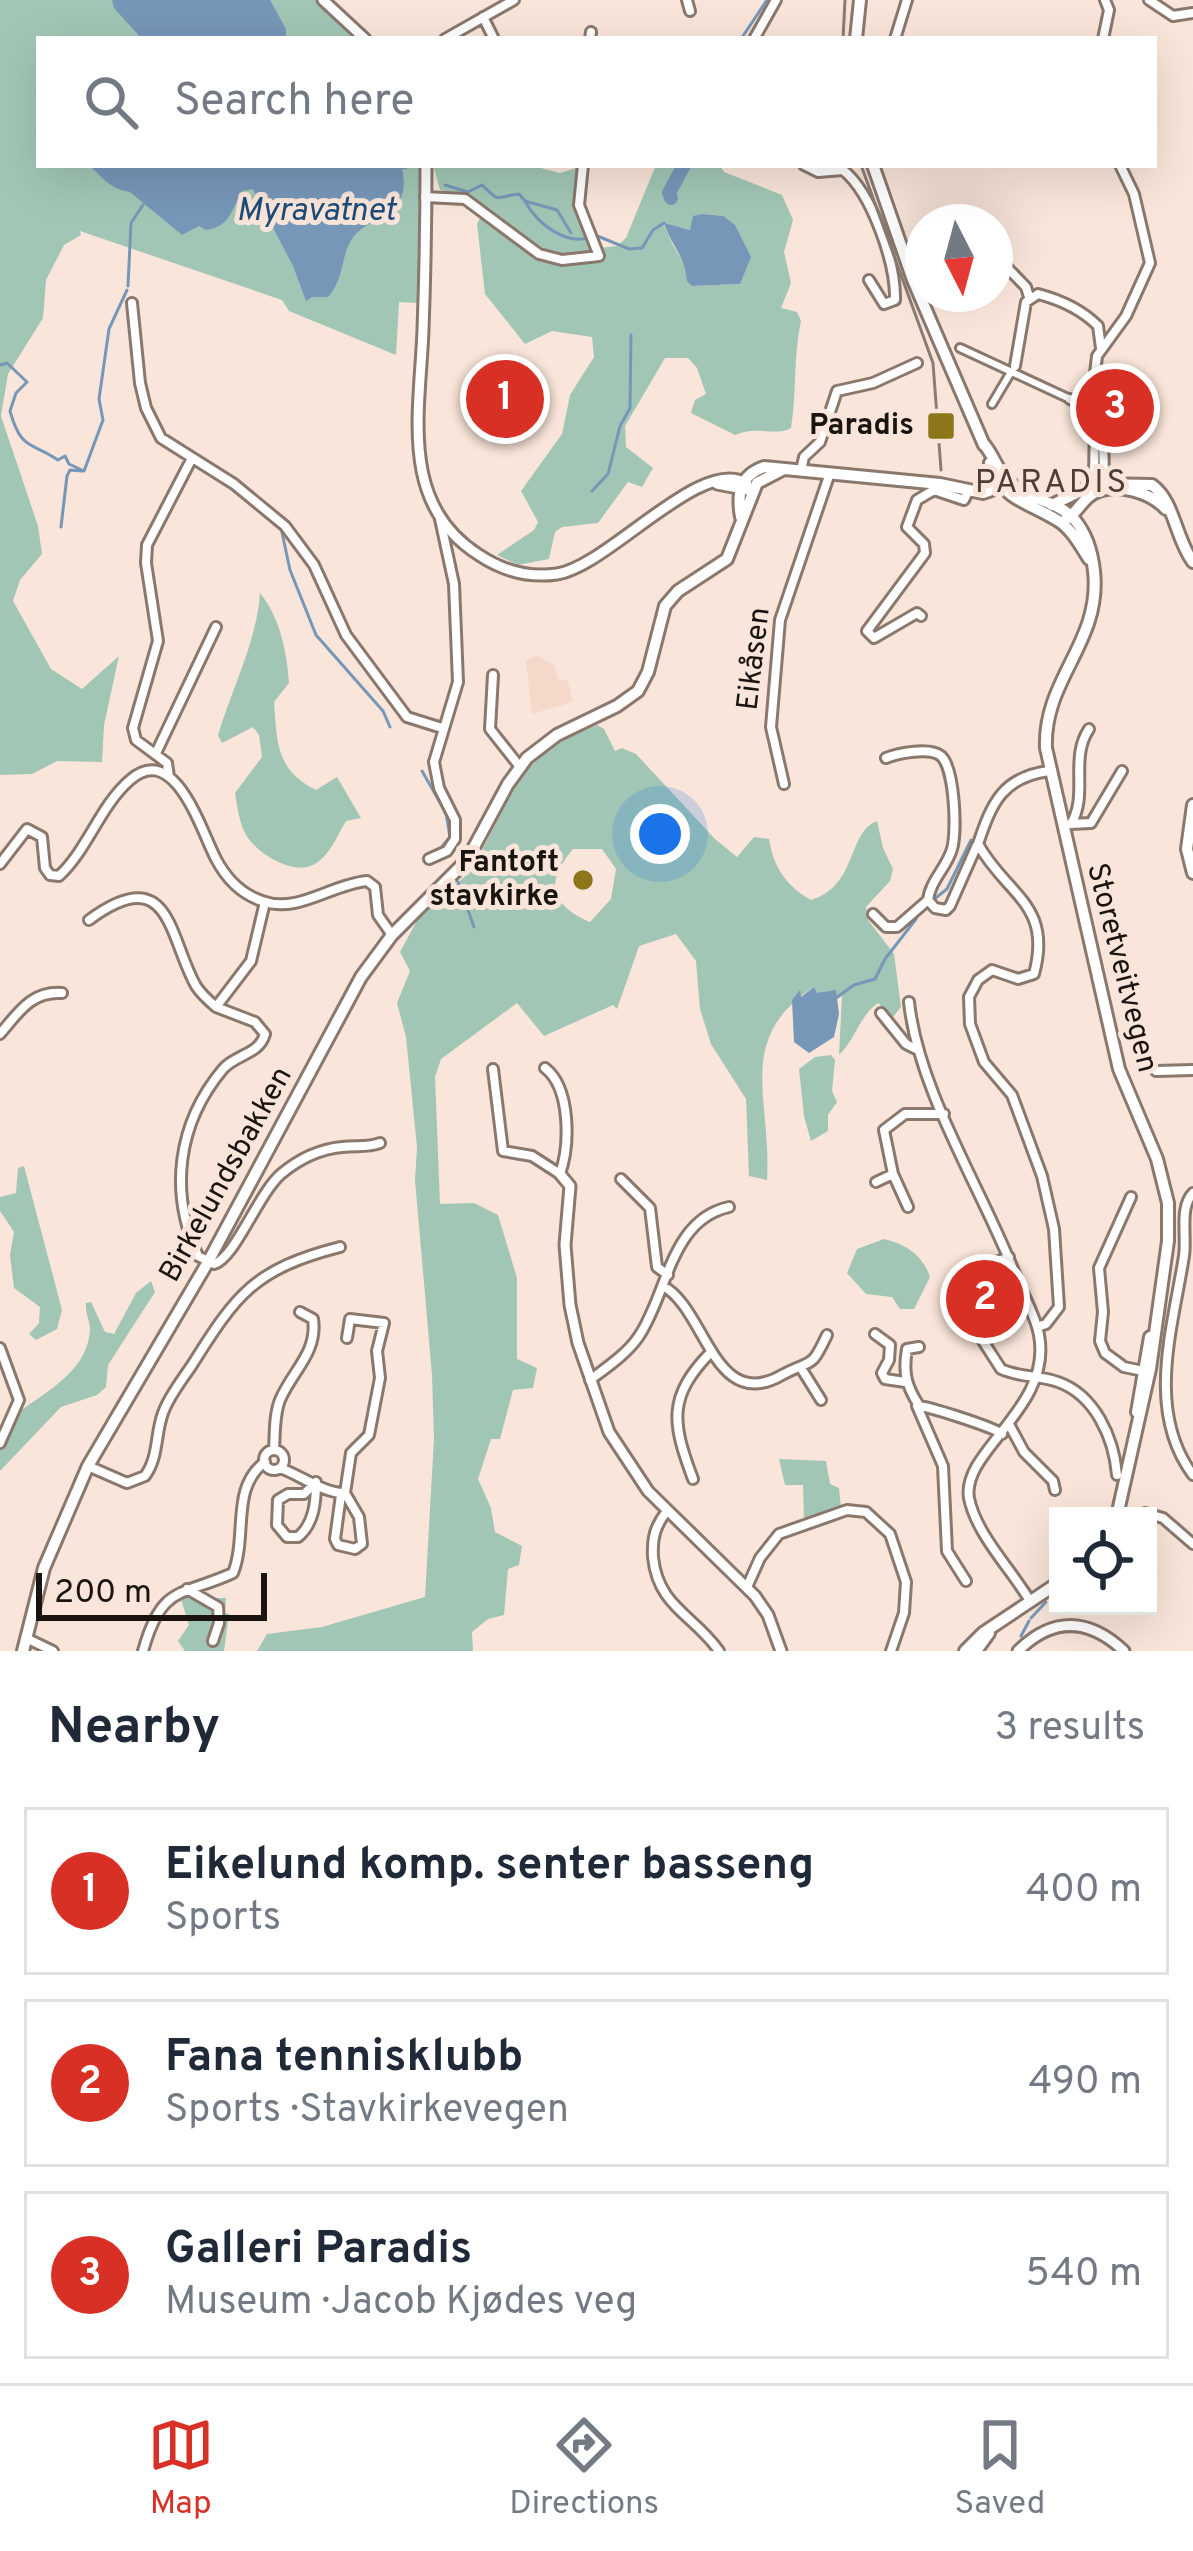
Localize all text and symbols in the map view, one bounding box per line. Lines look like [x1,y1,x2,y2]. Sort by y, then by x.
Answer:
search box [36,36,1157,168]
icon: search [78,69,144,135]
text: Search here [174,74,414,131]
water label: Myravatnet [236,191,398,233]
north arrow [905,204,1013,312]
pin: 1 [466,354,544,444]
pin: 3 [1076,363,1154,453]
place label: Paradis [809,408,914,445]
marker: Paradis [925,410,957,442]
district label: PARADIS [975,463,1129,505]
street label: Eikåsen [730,605,780,713]
your location [630,804,690,864]
place label: Fantoft stavkirke [429,845,559,916]
street label: Storetveitvegen [1077,859,1165,1077]
marker: Fantoft stavkirke [570,867,596,893]
street label: Birkelundsbakken [153,1061,301,1289]
pin: 2 [946,1254,1024,1344]
map controls [1049,1507,1157,1615]
button: locate [1049,1507,1157,1615]
scale bar [36,1567,267,1620]
text: 200 m [54,1573,152,1615]
text: Nearby [48,1697,220,1762]
text: 3 results [995,1705,1145,1754]
text: Eikelund komp. senter basseng [165,1838,814,1895]
text: 1 [82,1867,98,1916]
text: 400 m [1026,1867,1142,1916]
text: Sports [165,1895,281,1944]
text: Fana tennisklubb [165,2030,523,2087]
text: 2 [78,2059,102,2108]
text: 490 m [1028,2059,1142,2108]
text: Sports · Stavkirkevegen [165,2087,569,2136]
text: Galleri Paradis [165,2222,472,2279]
text: 3 [78,2251,102,2300]
text: 540 m [1026,2251,1142,2300]
text: Museum · Jacob Kjødes veg [165,2279,637,2328]
tab: Map [148,2412,214,2526]
tab: Directions [509,2412,659,2526]
tab: Saved [955,2412,1045,2526]

